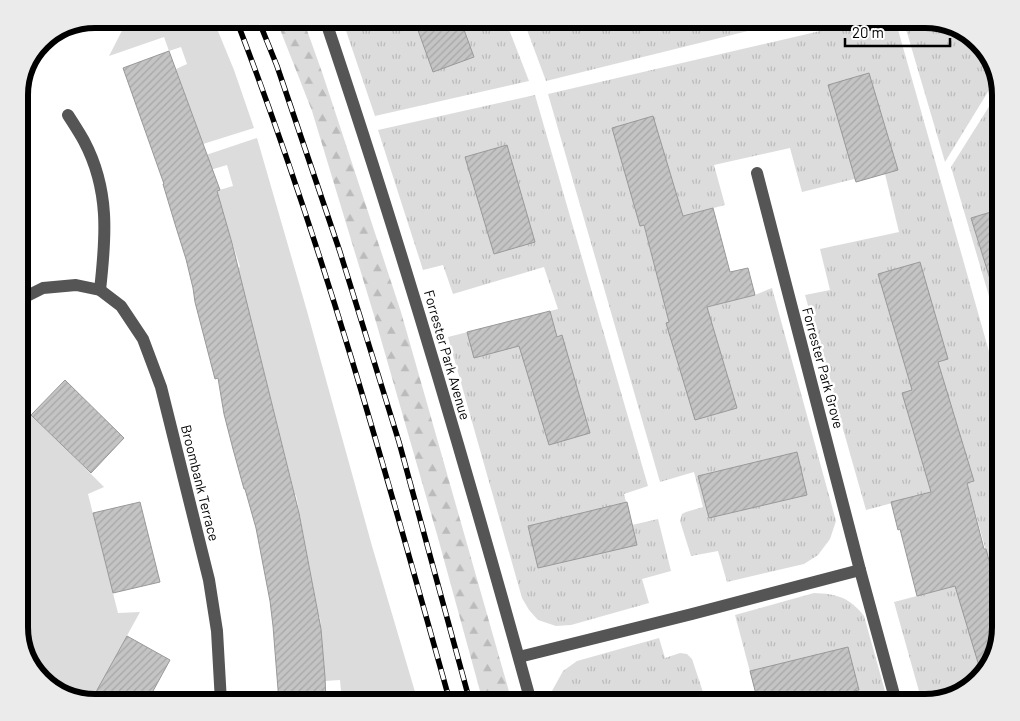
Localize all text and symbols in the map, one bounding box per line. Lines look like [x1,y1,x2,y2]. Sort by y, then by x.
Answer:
scale bar [845,15,950,47]
text: 20 m [852,23,884,41]
street label: Forrester Park Avenue [421,288,474,422]
street label: Forrester Park Grove [799,305,848,430]
street label: Broombank Terrace [178,423,223,543]

